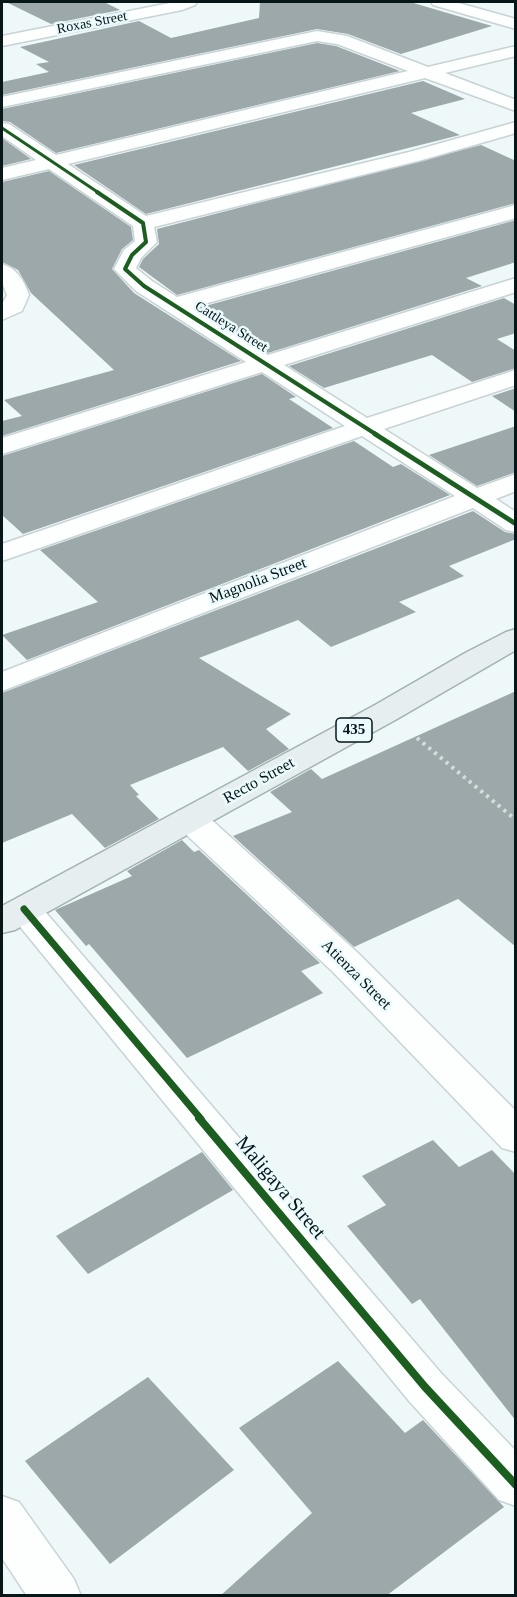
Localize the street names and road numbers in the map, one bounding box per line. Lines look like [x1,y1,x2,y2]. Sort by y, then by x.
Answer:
street label: Roxas Street [55,8,129,38]
street label: Cattleya Street [191,298,271,356]
street label: Magnolia Street [207,554,309,608]
road number: 435 [336,718,372,742]
street label: Recto Street [220,754,298,808]
street label: Atienza Street [317,936,395,1014]
street label: Maligaya Street [230,1132,330,1244]

